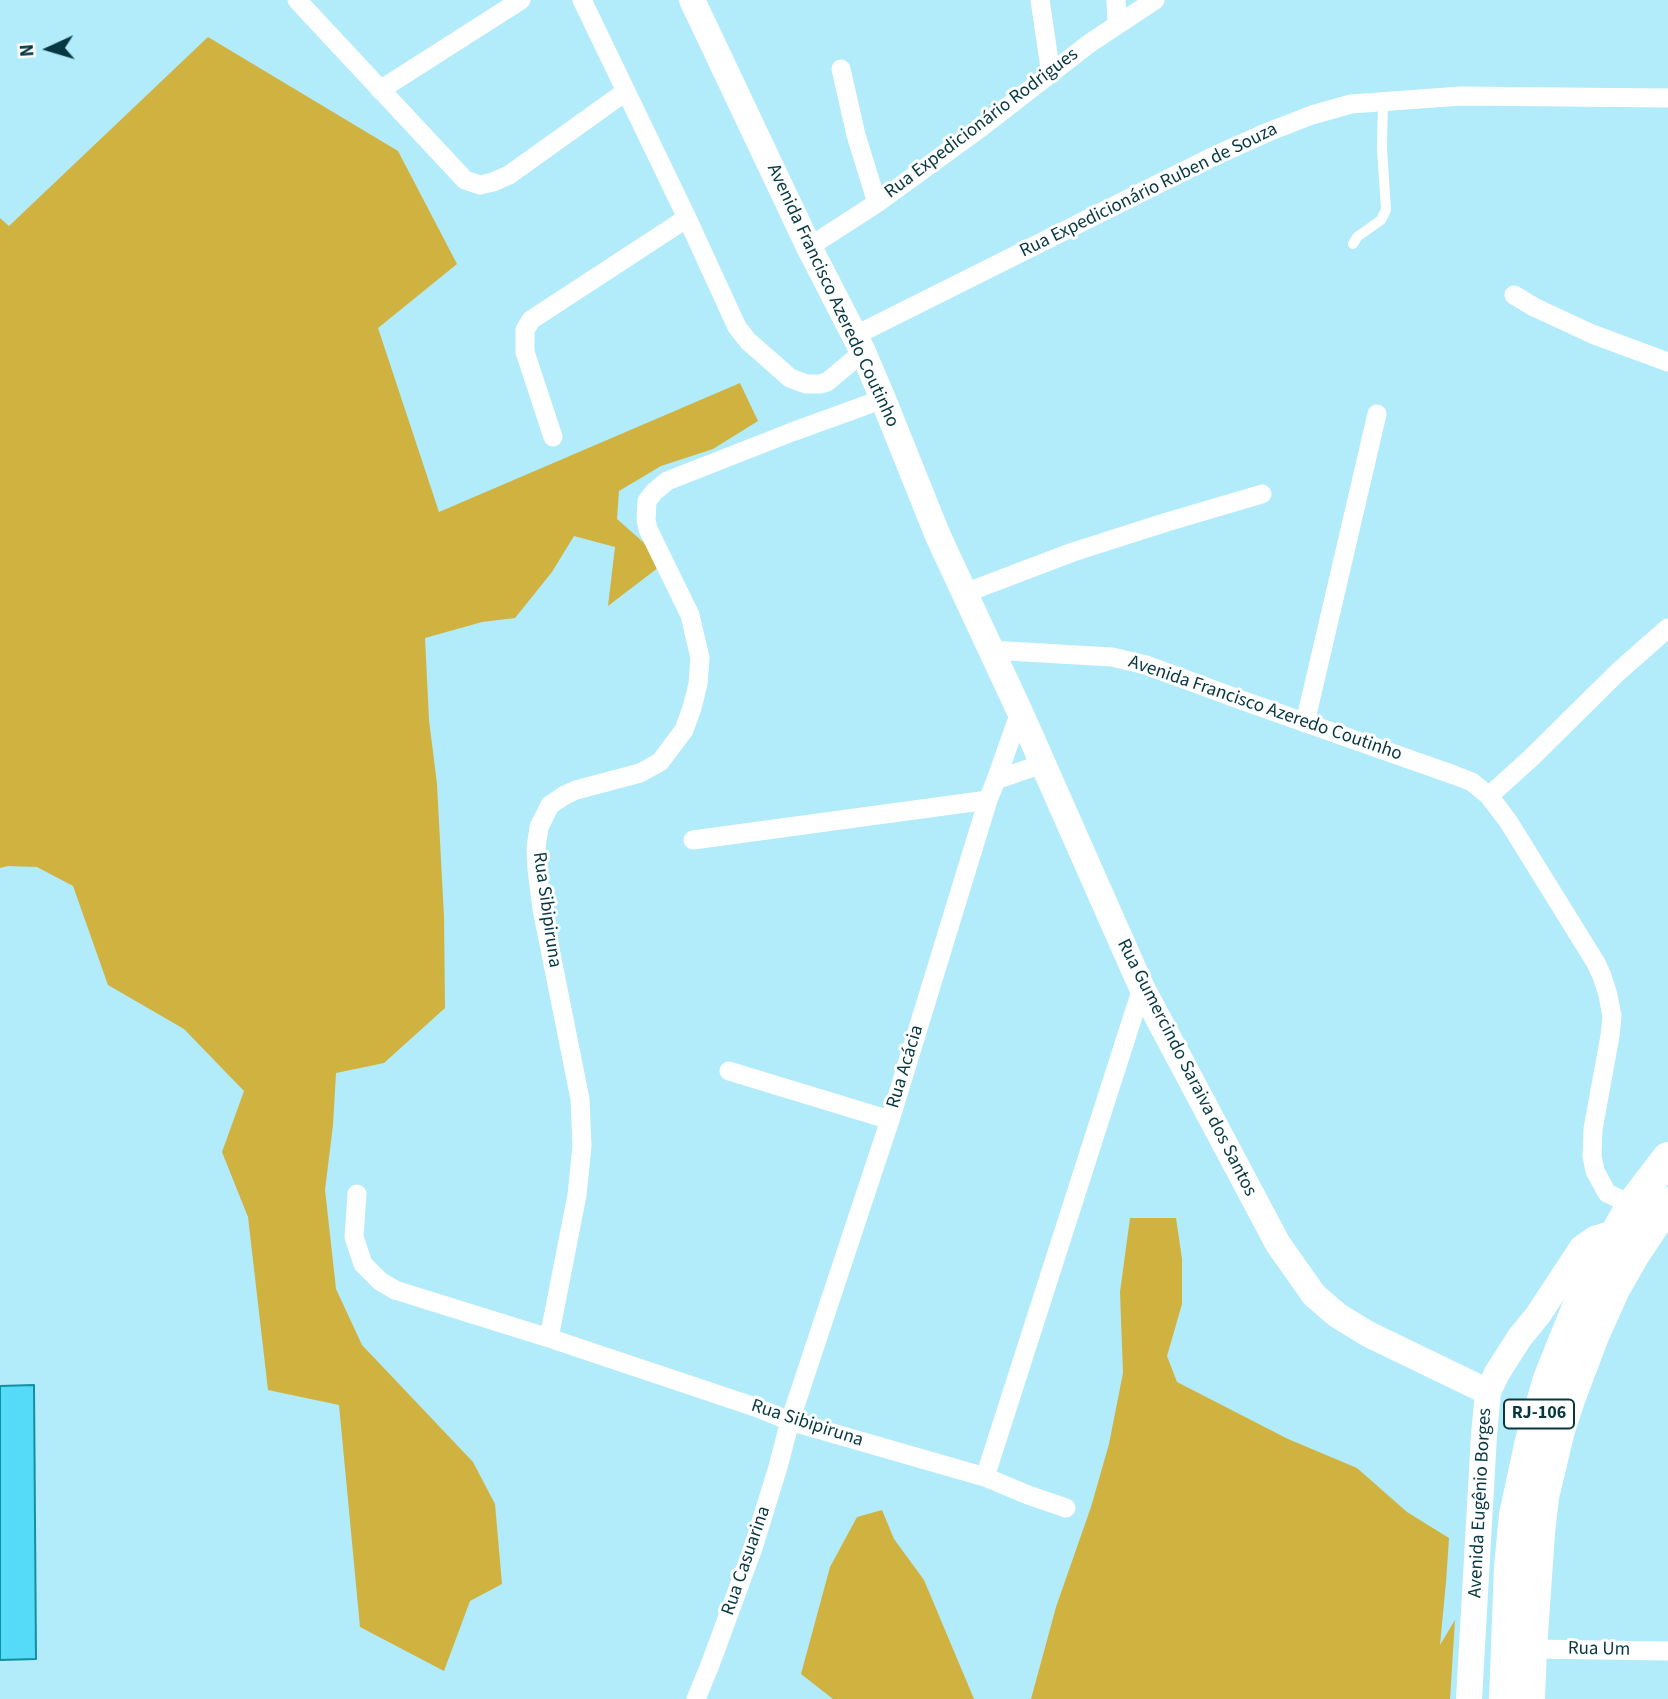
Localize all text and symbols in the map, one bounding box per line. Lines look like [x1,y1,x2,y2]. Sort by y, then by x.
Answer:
north arrow [14,14,84,84]
text: N [14,43,41,58]
street label: Rua Expedicionário Rodrigues [881,44,1083,204]
street label: Rua Expedicionário Ruben de Souza [1017,119,1281,263]
street label: Avenida Francisco Azeredo Coutinho [761,161,903,431]
street label: Avenida Francisco Azeredo Coutinho [1125,651,1405,767]
street label: Rua Sibipiruna [527,851,565,969]
street label: Rua Gumercindo Saraiva dos Santos [1111,936,1261,1200]
street label: Rua Acácia [883,1023,929,1111]
street label: Rua Sibipiruna [748,1395,866,1453]
road number: RJ-106 [1504,1400,1574,1428]
street label: Avenida Eugênio Borges [1465,1407,1497,1599]
street label: Rua Casuarina [718,1503,776,1619]
street label: Rua Um [1568,1638,1630,1662]

